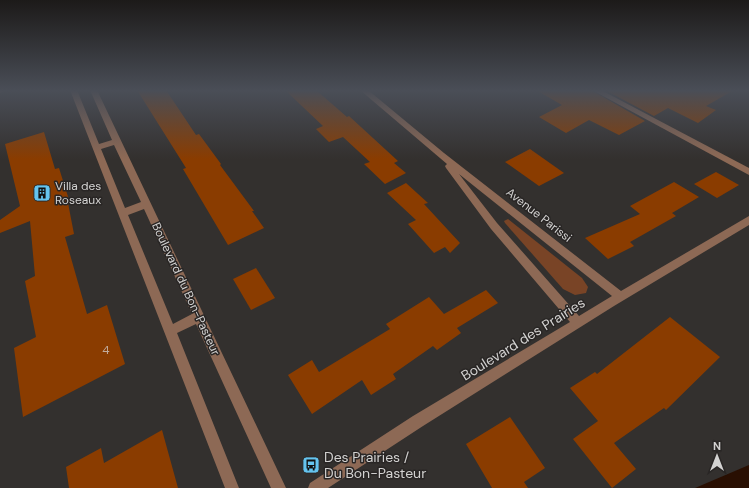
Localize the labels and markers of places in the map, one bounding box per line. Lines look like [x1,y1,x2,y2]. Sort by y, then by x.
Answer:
place label: Villa des Roseaux [55,178,101,208]
building icon: Villa des Roseaux [32,183,52,203]
place label: Des Prairies / Du Bon-Pasteur [324,448,426,482]
bus stop icon: Des Prairies / Du Bon-Pasteur [301,455,321,475]

